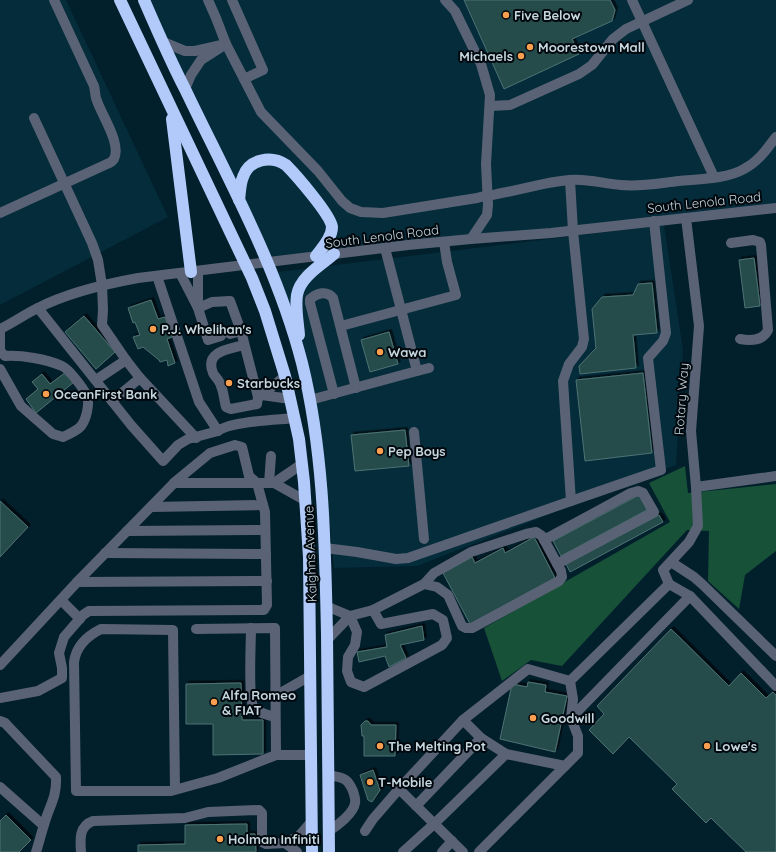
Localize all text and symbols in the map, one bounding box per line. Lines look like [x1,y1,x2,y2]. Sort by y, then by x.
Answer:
place label: Five Below [514,7,581,23]
marker: Five Below [501,10,511,20]
place label: Moorestown Mall [538,39,645,55]
marker: Moorestown Mall [525,42,535,52]
place label: Michaels [459,48,513,64]
marker: Michaels [516,51,526,61]
street label: South Lenola Road [646,188,762,216]
street label: South Lenola Road [324,221,440,251]
place label: P.J. Whelihan's [161,321,252,337]
marker: P.J. Whelihan's [148,324,158,334]
place label: Wawa [388,344,426,360]
marker: Wawa [375,347,385,357]
street label: Rotary Way [670,362,692,436]
place label: Starbucks [237,375,300,391]
marker: Starbucks [224,378,234,388]
place label: OceanFirst Bank [54,386,157,402]
marker: OceanFirst Bank [41,389,51,399]
place label: Pep Boys [388,443,446,459]
marker: Pep Boys [375,446,385,456]
street label: Kaighns Avenue [300,505,320,603]
place label: Alfa Romeo & FIAT [222,687,296,718]
marker: Alfa Romeo & FIAT [209,697,219,707]
place label: Goodwill [541,710,595,726]
marker: Goodwill [528,713,538,723]
place label: The Melting Pot [388,738,486,754]
place label: Lowe's [715,738,757,754]
marker: The Melting Pot [375,741,385,751]
marker: Lowe's [702,741,712,751]
place label: T-Mobile [378,774,433,790]
marker: T-Mobile [365,777,375,787]
place label: Holman Infiniti [228,831,320,847]
marker: Holman Infiniti [215,834,225,844]

